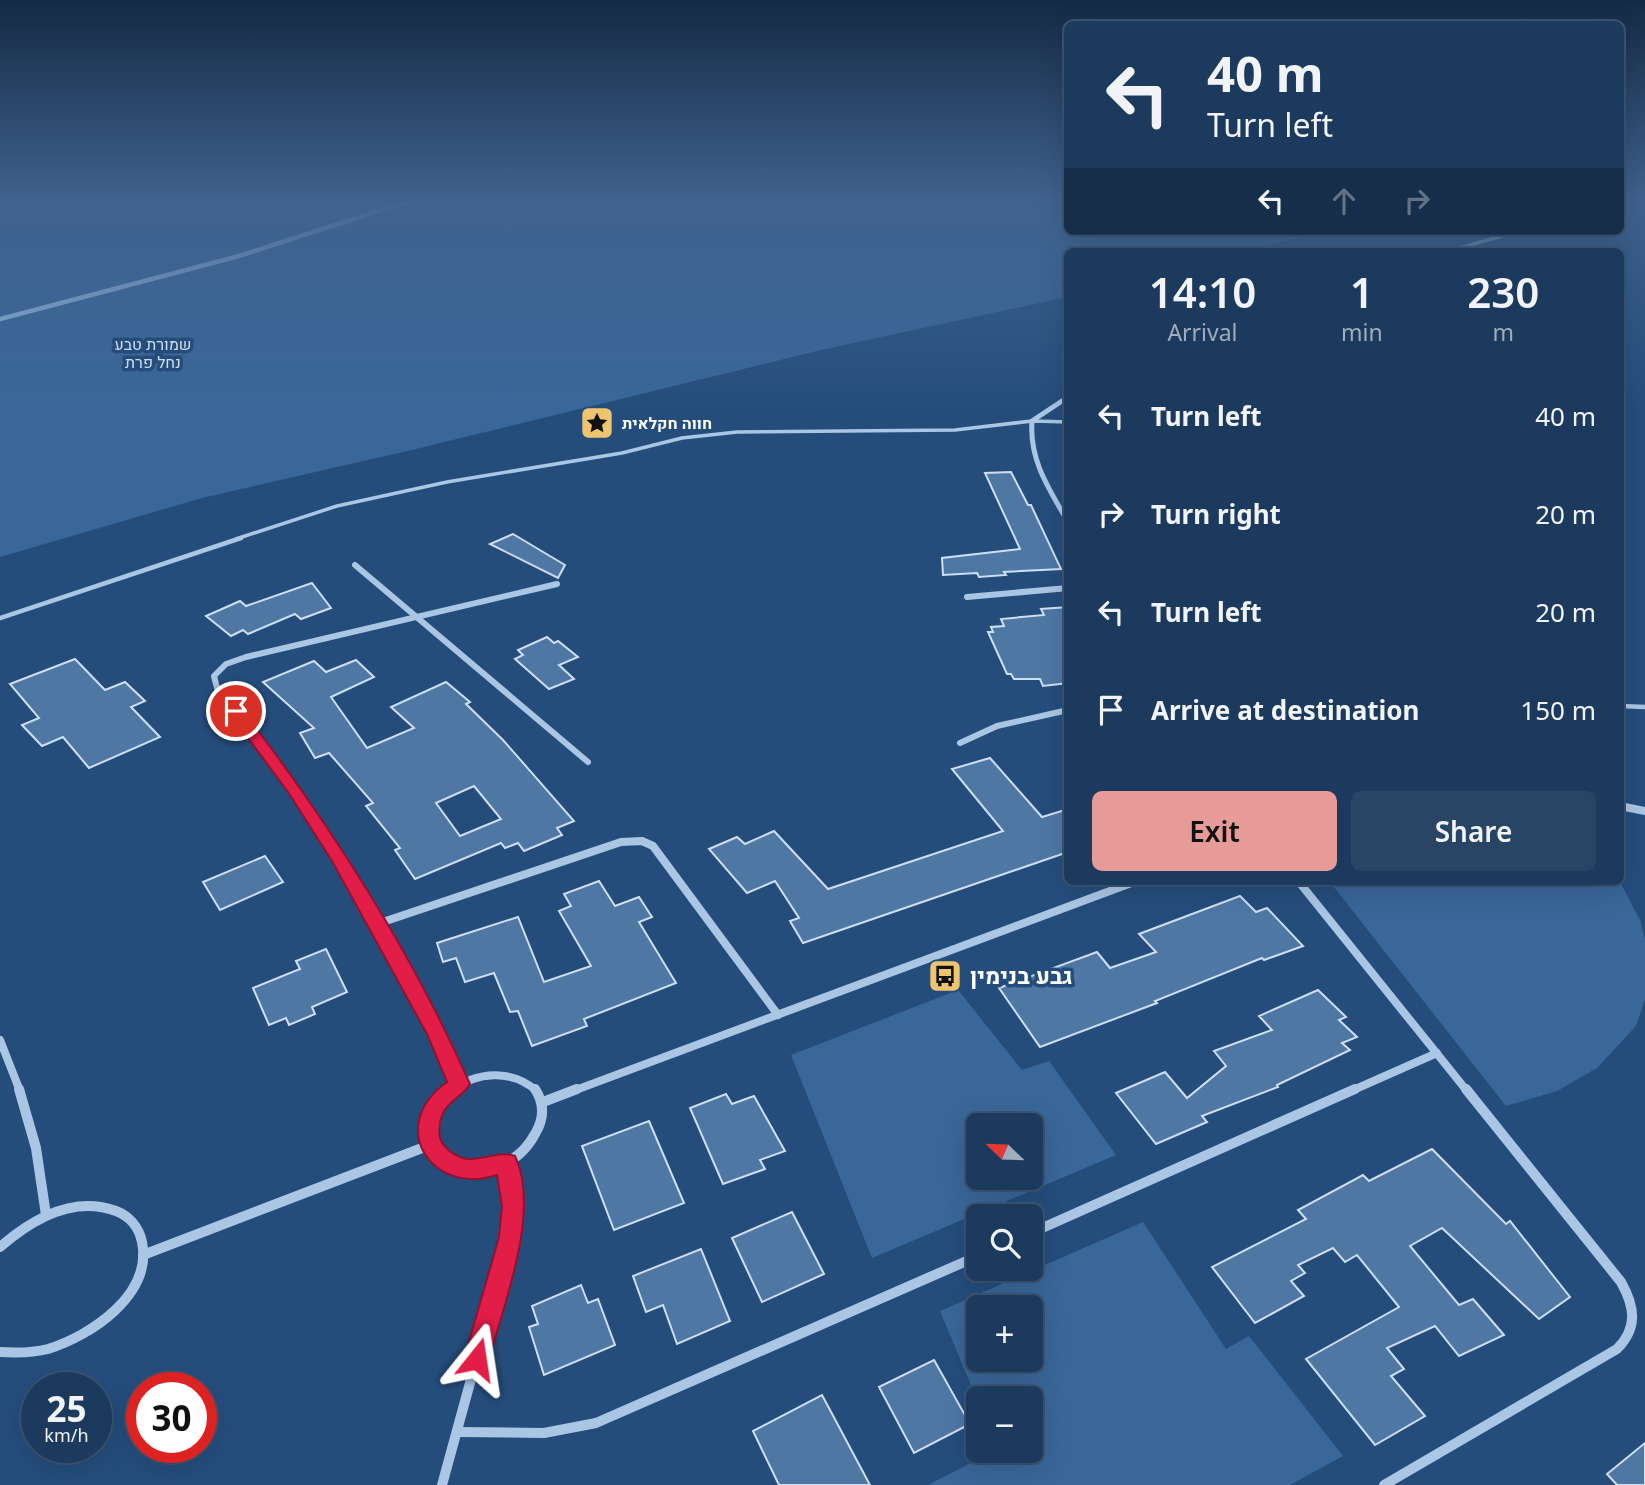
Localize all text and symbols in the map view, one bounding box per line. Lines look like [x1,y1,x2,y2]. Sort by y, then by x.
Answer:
text: 40 m [1207,40,1324,106]
icon: left [1092,49,1183,140]
text: Turn left [1207,103,1333,146]
icon: left [1252,182,1290,220]
icon: ahead [1325,182,1363,220]
icon: right [1398,182,1436,220]
text: 14:10 [1149,263,1256,320]
text: 1 [1350,263,1374,320]
text: 230 [1467,263,1539,320]
text: Arrival [1167,316,1238,348]
text: min [1341,316,1383,348]
text: m [1493,316,1514,348]
park label: שמורת טבע נחל פרת [114,333,192,373]
icon: left [1092,397,1130,435]
text: Turn left [1151,398,1262,434]
text: 40 m [1535,398,1596,434]
place icon: חווה חקלאית [578,404,616,442]
place label: חווה חקלאית [622,412,712,434]
icon: right [1092,495,1130,533]
text: Turn right [1151,496,1281,532]
text: 20 m [1535,496,1596,532]
icon: left [1092,593,1130,631]
text: Turn left [1151,594,1262,630]
text: 20 m [1535,594,1596,630]
pin [206,681,266,741]
icon: arrive [1092,691,1130,729]
icon: arrive [217,692,255,730]
text: Arrive at destination [1151,692,1420,728]
text: 150 m [1520,692,1596,728]
button: Exit [1092,791,1337,871]
button: Share [1351,791,1596,871]
bus stop icon: גבע בנימין [926,957,964,995]
place label: גבע בנימין [970,959,1073,991]
north arrow [966,1113,1043,1190]
map controls [966,1113,1043,1463]
button: search [966,1204,1043,1281]
button: + [966,1295,1043,1372]
position arrow [440,1322,514,1396]
speed limit sign: 30 [126,1372,217,1463]
text: 25 [46,1385,87,1432]
button: − [966,1386,1043,1463]
text: km/h [44,1423,89,1447]

